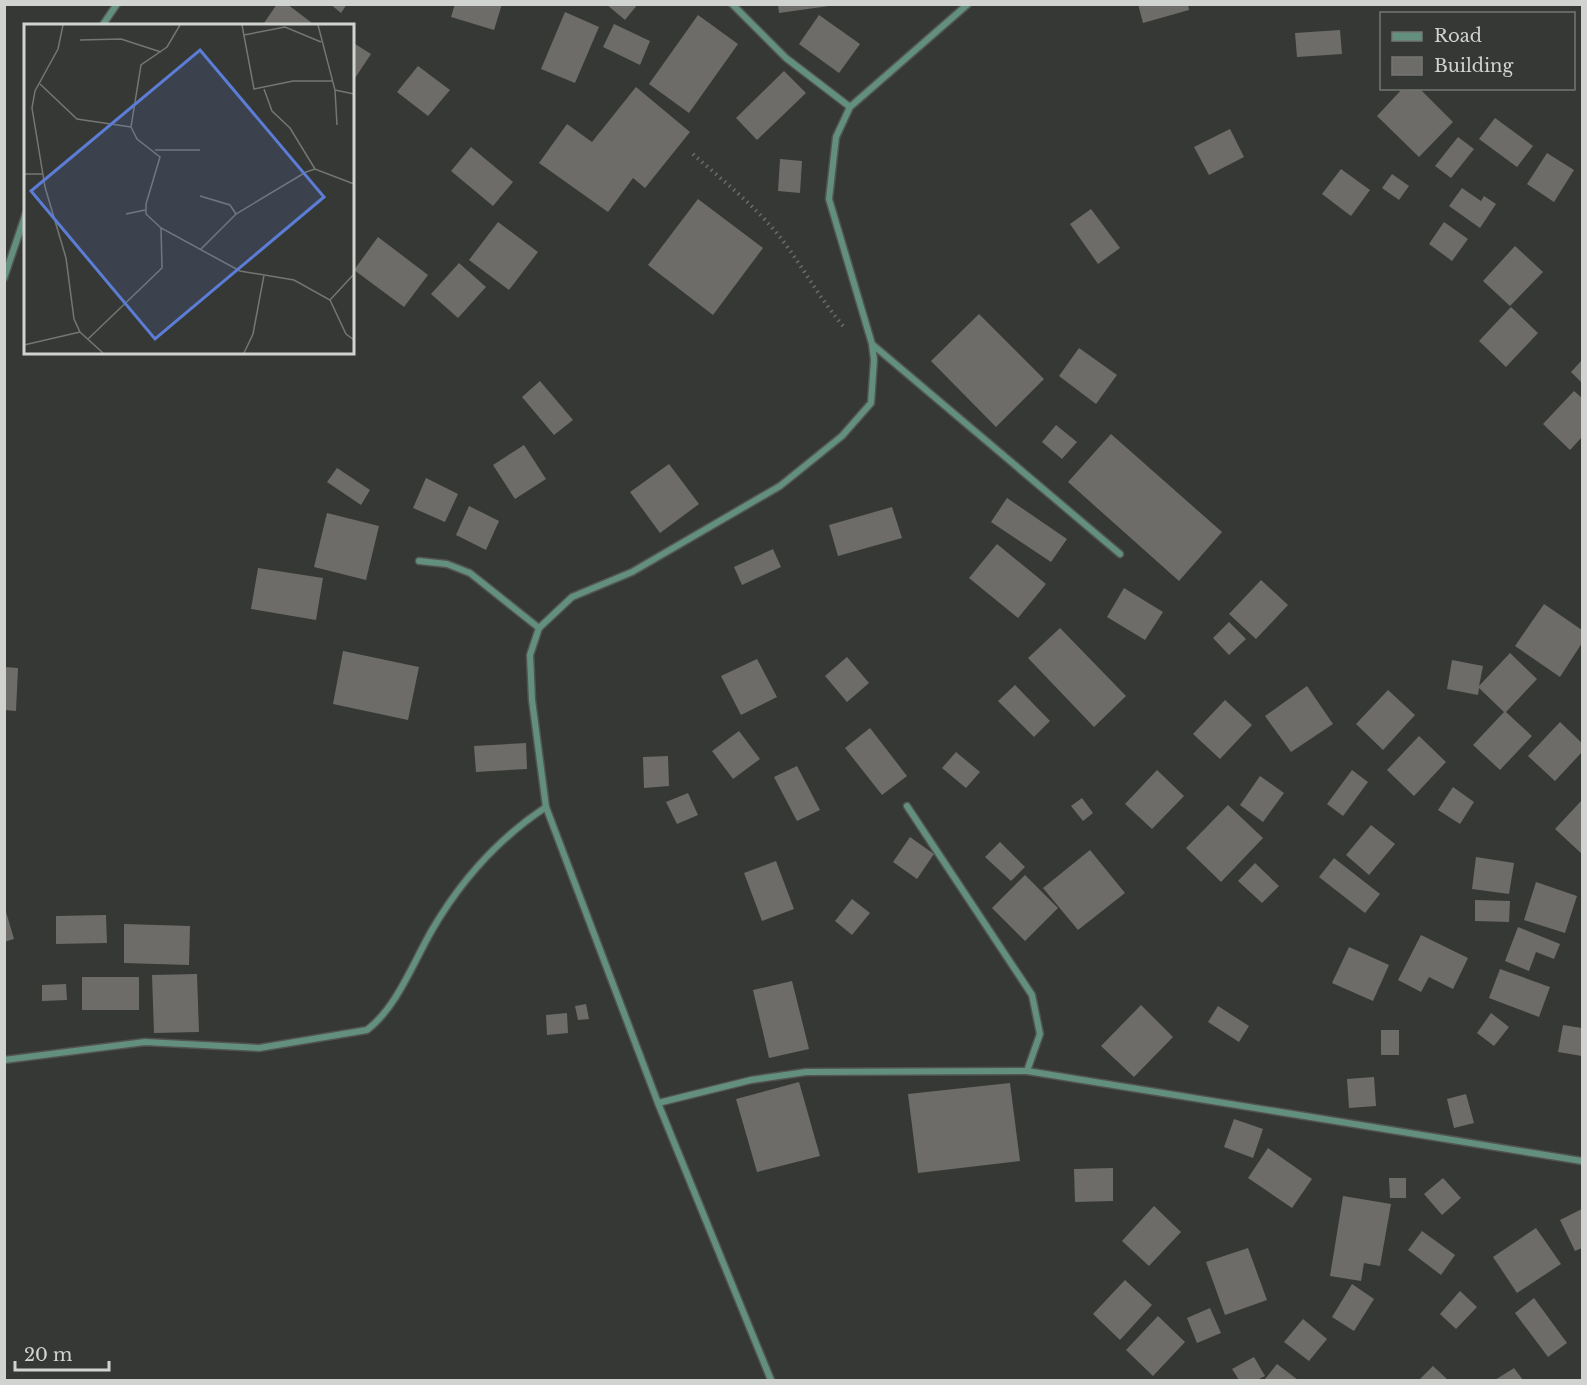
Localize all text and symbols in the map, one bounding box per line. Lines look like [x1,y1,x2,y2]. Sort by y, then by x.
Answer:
legend [1380,12,1575,90]
inset map [24,24,354,354]
text: Road [1434,25,1482,47]
text: Building [1434,55,1513,77]
scale bar [15,1334,110,1372]
text: 20 m [24,1344,72,1366]

